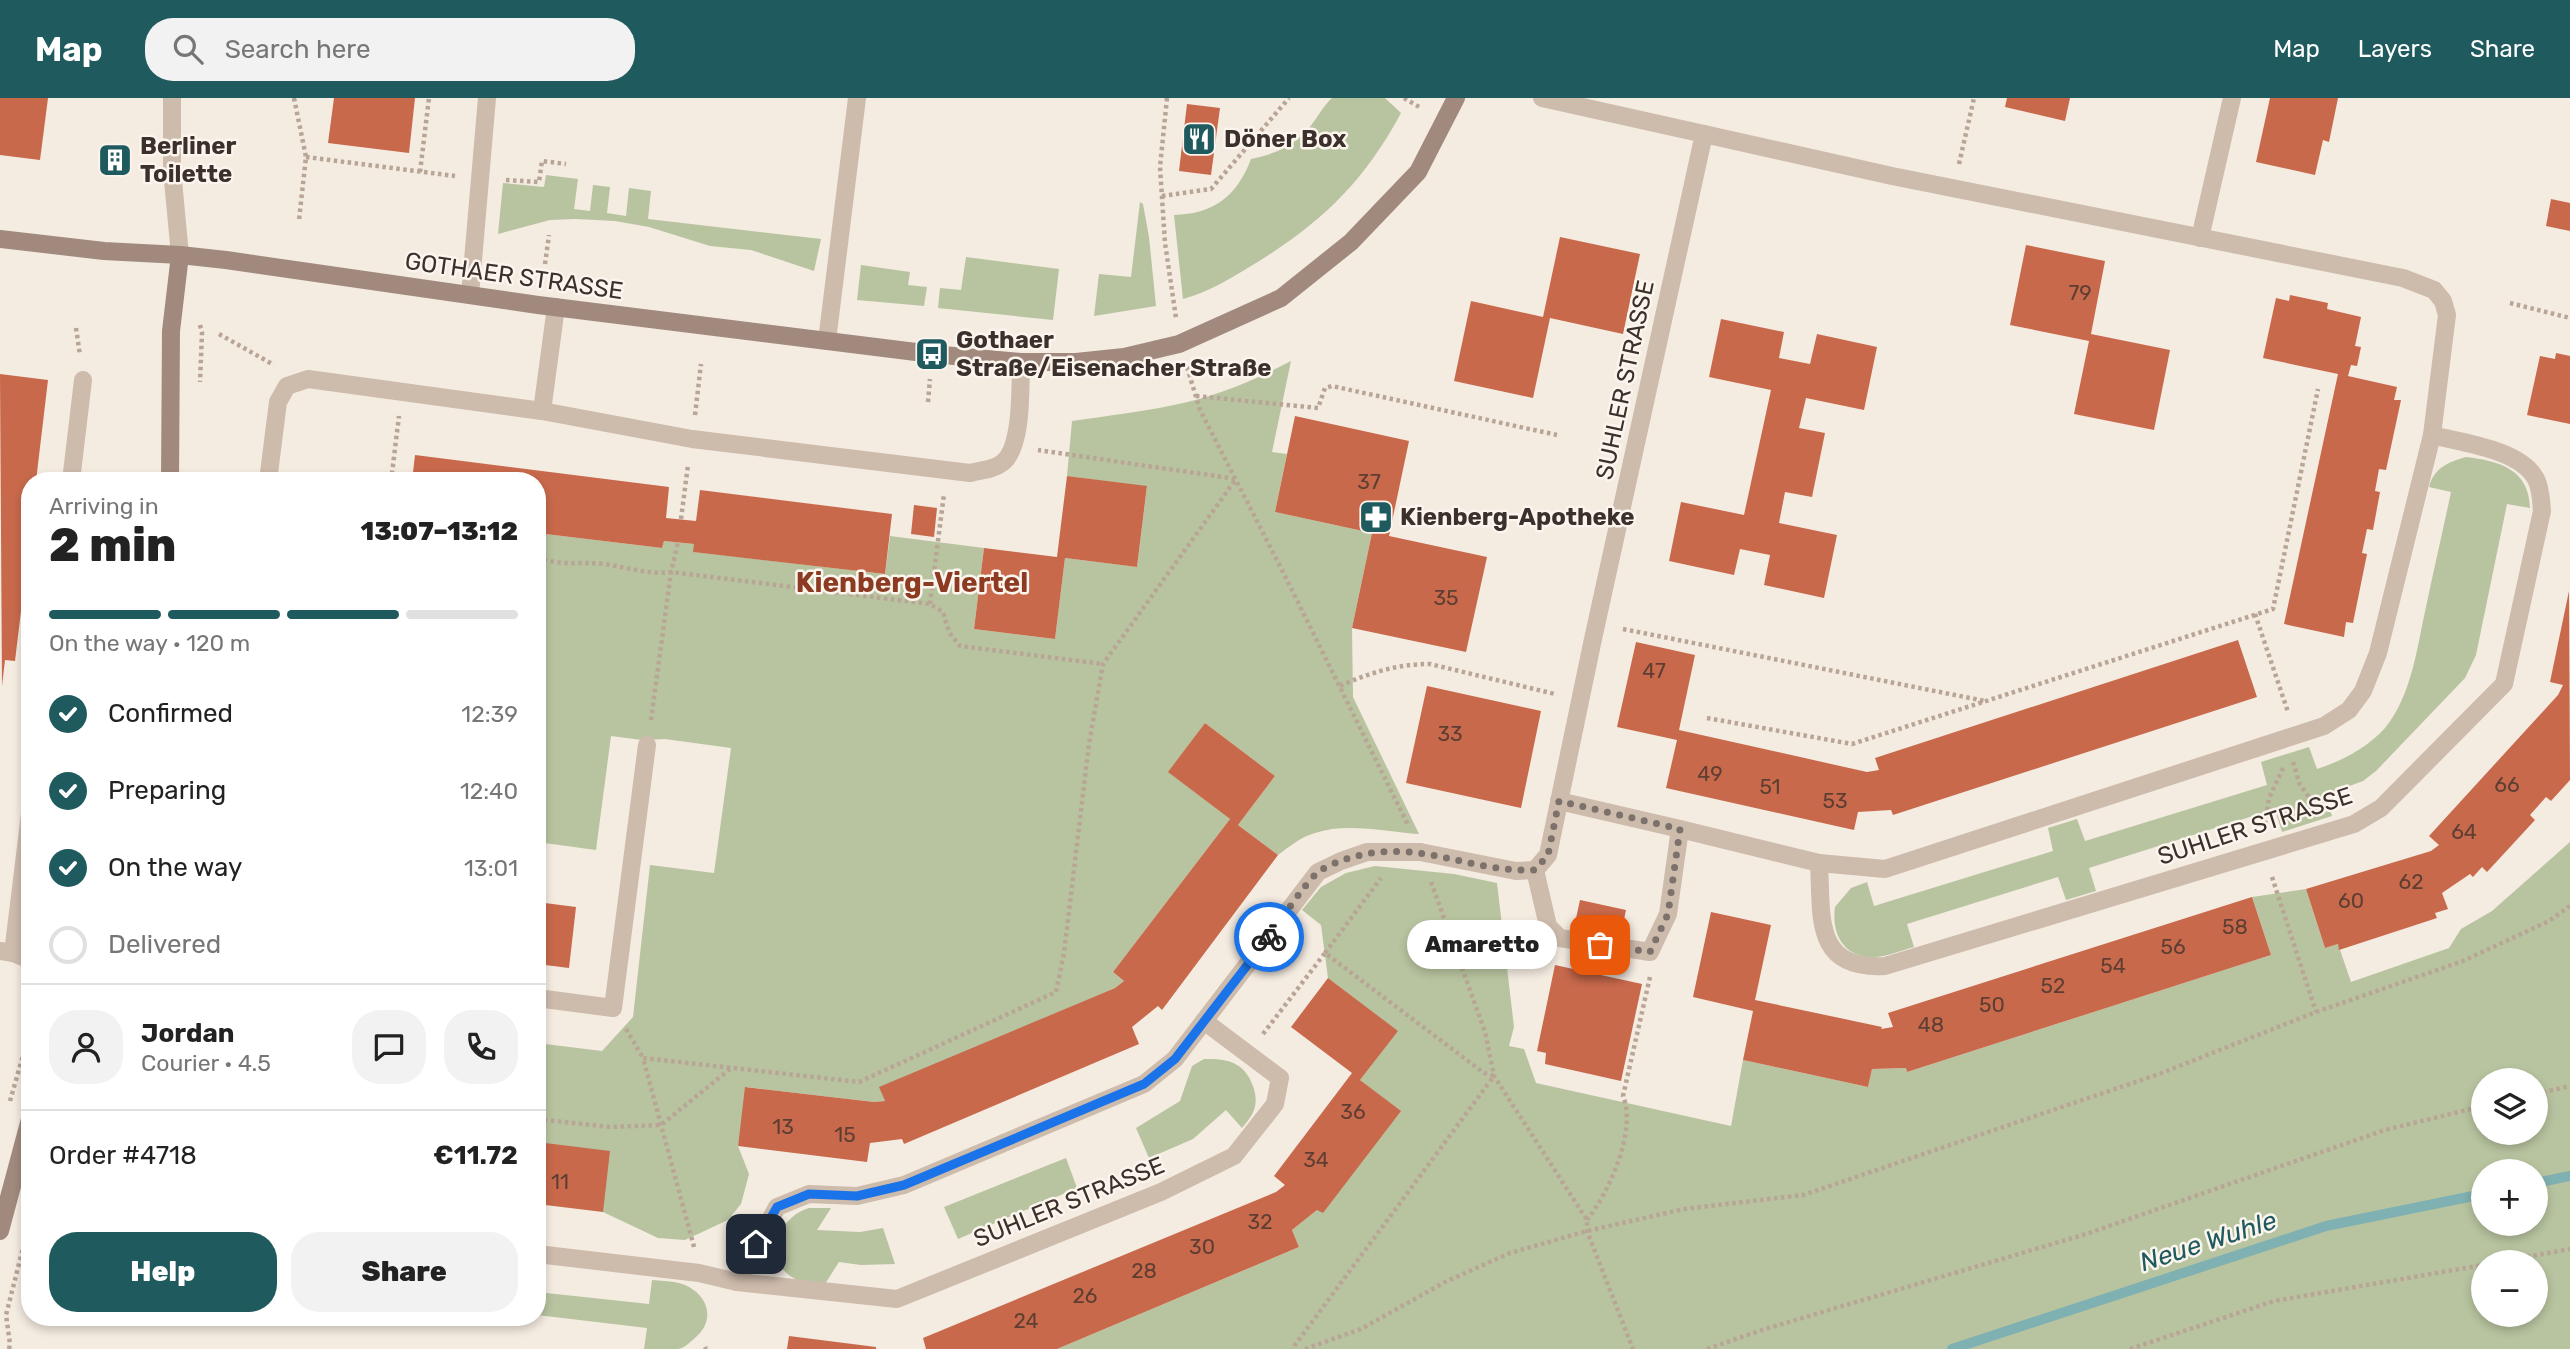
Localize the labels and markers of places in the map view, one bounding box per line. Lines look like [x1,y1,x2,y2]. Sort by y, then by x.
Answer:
restaurant icon: Döner Box [1180,120,1218,158]
place label: Döner Box [1224,125,1346,153]
place label: Berliner Toilette [140,132,236,188]
building icon: Berliner Toilette [96,141,134,179]
place label: Gothaer Straße/Eisenacher Straße [956,326,1272,382]
bus stop icon: Gothaer Straße/Eisenacher Straße [913,335,951,373]
pharmacy icon: Kienberg-Apotheke [1357,498,1395,536]
place label: Kienberg-Apotheke [1400,503,1635,531]
pin [1570,915,1630,975]
callout: Amaretto [1408,920,1558,970]
pin [726,1214,786,1274]

